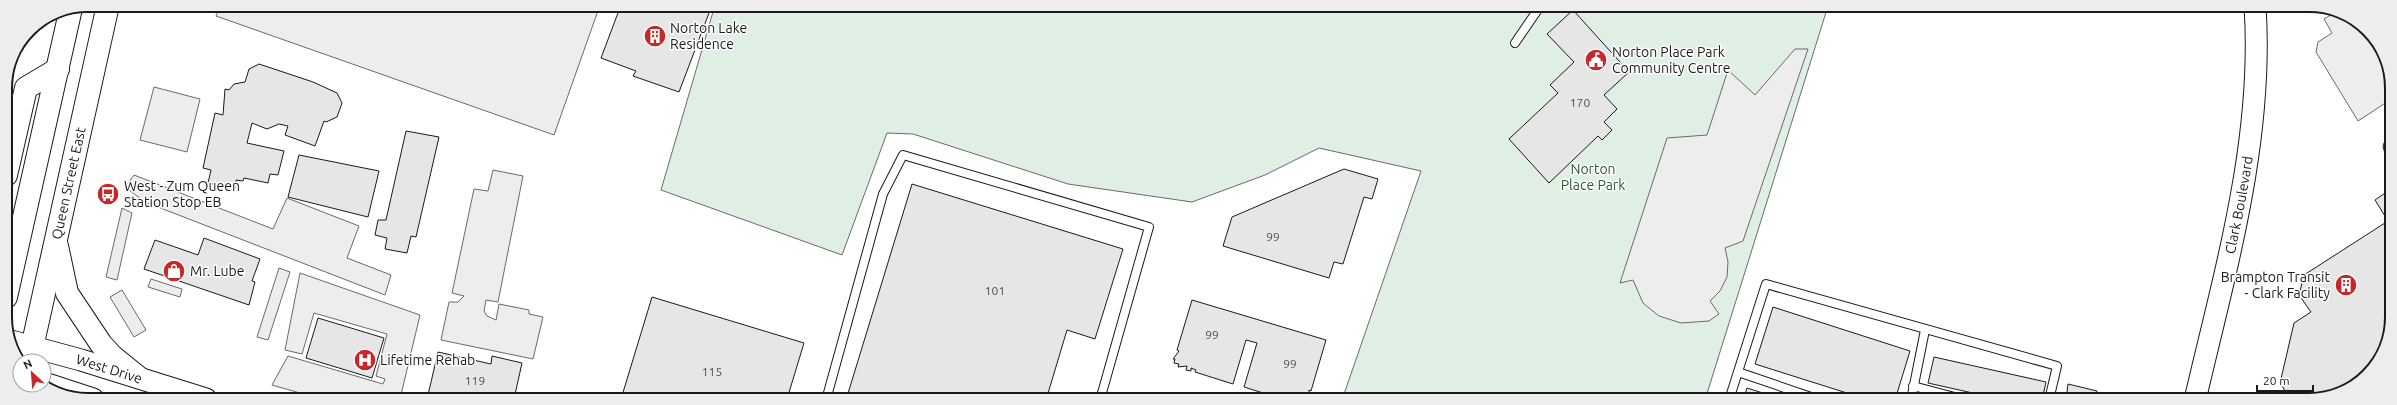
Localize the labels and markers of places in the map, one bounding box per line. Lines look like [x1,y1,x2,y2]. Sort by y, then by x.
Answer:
place label: Norton Lake Residence [670,20,747,52]
building icon: Norton Lake Residence [642,23,668,49]
place label: Norton Place Park Community Centre [1612,44,1731,76]
public building icon: Norton Place Park Community Centre [1583,47,1609,73]
place label: West - Zum Queen Station Stop EB [124,178,240,210]
bus stop icon: West - Zum Queen Station Stop EB [95,181,121,207]
shop icon: Mr. Lube [161,258,187,284]
place label: Mr. Lube [190,263,245,279]
place label: Brampton Transit - Clark Facility [2221,269,2330,301]
building icon: Brampton Transit - Clark Facility [2333,272,2359,298]
hospital icon: Lifetime Rehab [352,347,378,373]
place label: Lifetime Rehab [380,352,475,368]

